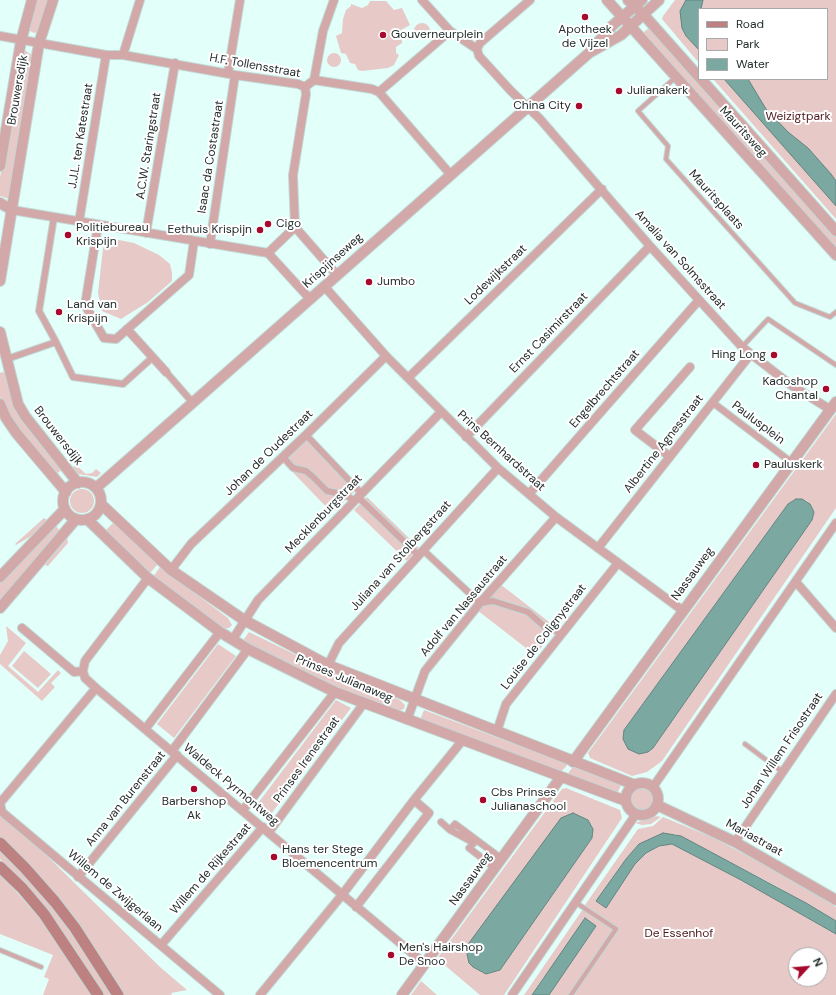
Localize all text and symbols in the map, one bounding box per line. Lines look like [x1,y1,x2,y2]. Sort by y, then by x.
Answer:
legend [698,8,828,80]
marker: Apotheek de Vijzel [580,12,590,22]
text: Road [736,16,764,32]
place label: Apotheek de Vijzel [558,23,612,51]
place label: Gouverneurplein [391,28,483,42]
marker: Gouverneurplein [378,30,388,40]
text: Park [736,36,760,52]
street label: H.F. Tollensstraat [208,51,302,81]
street label: Brouwersdijk [5,54,31,126]
text: Water [736,56,769,72]
street label: J.J.L. ten Katestraat [66,82,96,190]
place label: Julianakerk [627,84,688,98]
marker: Julianakerk [614,86,624,96]
street label: A.C.W. Staringstraat [133,92,165,200]
street label: Isaac da Costastraat [195,99,227,215]
place label: China City [513,99,571,113]
marker: China City [574,101,584,111]
street label: Mauritsweg [716,104,770,160]
park label: Weizigtpark [765,110,831,124]
street label: Mauritsplaats [685,167,747,233]
street label: Amalia van Solmsstraat [631,207,729,313]
place label: Cigo [276,217,301,231]
marker: Cigo [263,219,273,229]
place label: Politiebureau Krispijn [76,221,149,249]
place label: Eethuis Krispijn [167,223,252,237]
marker: Eethuis Krispijn [255,225,265,235]
marker: Politiebureau Krispijn [63,230,73,240]
street label: Krispijnseweg [300,230,366,292]
street label: Lodewijkstraat [462,242,530,308]
place label: Jumbo [377,275,415,289]
marker: Jumbo [364,277,374,287]
street label: Ernst Casimirstraat [507,290,591,376]
place label: Land van Krispijn [67,298,117,326]
marker: Land van Krispijn [54,307,64,317]
street label: Engelbrechtstraat [567,347,643,431]
place label: Hing Long [711,348,766,362]
marker: Hing Long [769,350,779,360]
place label: Kadoshop Chantal [763,375,818,403]
marker: Kadoshop Chantal [821,384,831,394]
street label: Albertine Agnesstraat [621,392,707,496]
street label: Paulusplein [729,398,787,448]
street label: Brouwersdijk [30,404,86,468]
street label: Johan de Oudestraat [222,407,316,499]
street label: Prins Bernhardstraat [454,408,548,494]
place label: Pauluskerk [764,458,823,472]
marker: Pauluskerk [751,460,761,470]
street label: Mecklenburgstraat [283,472,365,556]
street label: Juliana van Stolbergstraat [348,498,454,614]
street label: Nassauweg [669,544,717,604]
street label: Adolf van Nassaustraat [417,552,511,660]
street label: Louise de Colignystraat [498,581,590,693]
street label: Prinses Julianaweg [293,652,395,706]
street label: Johan Willem Frisostraat [738,690,826,812]
street label: Prinses Irenestraat [271,714,343,806]
street label: Waldeck Pyrmontweg [180,741,282,829]
street label: Anna van Burenstraat [83,748,169,850]
marker: Barbershop Ak [189,784,199,794]
place label: Cbs Prinses Julianaschool [491,786,566,814]
place label: Barbershop Ak [162,795,226,823]
marker: Cbs Prinses Julianaschool [478,795,488,805]
street label: Mariastraat [723,816,785,860]
street label: Willem de Rijkestraat [168,821,254,917]
place label: Hans ter Stege Bloemencentrum [282,843,378,871]
street label: Willem de Zwijgerlaan [64,847,166,935]
street label: Nassauweg [447,849,495,909]
marker: Hans ter Stege Bloemencentrum [269,852,279,862]
park label: De Essenhof [645,927,713,941]
place label: Men's Hairshop De Snoo [399,941,483,969]
north arrow [788,947,828,987]
marker: Men's Hairshop De Snoo [386,950,396,960]
text: N [810,956,826,969]

